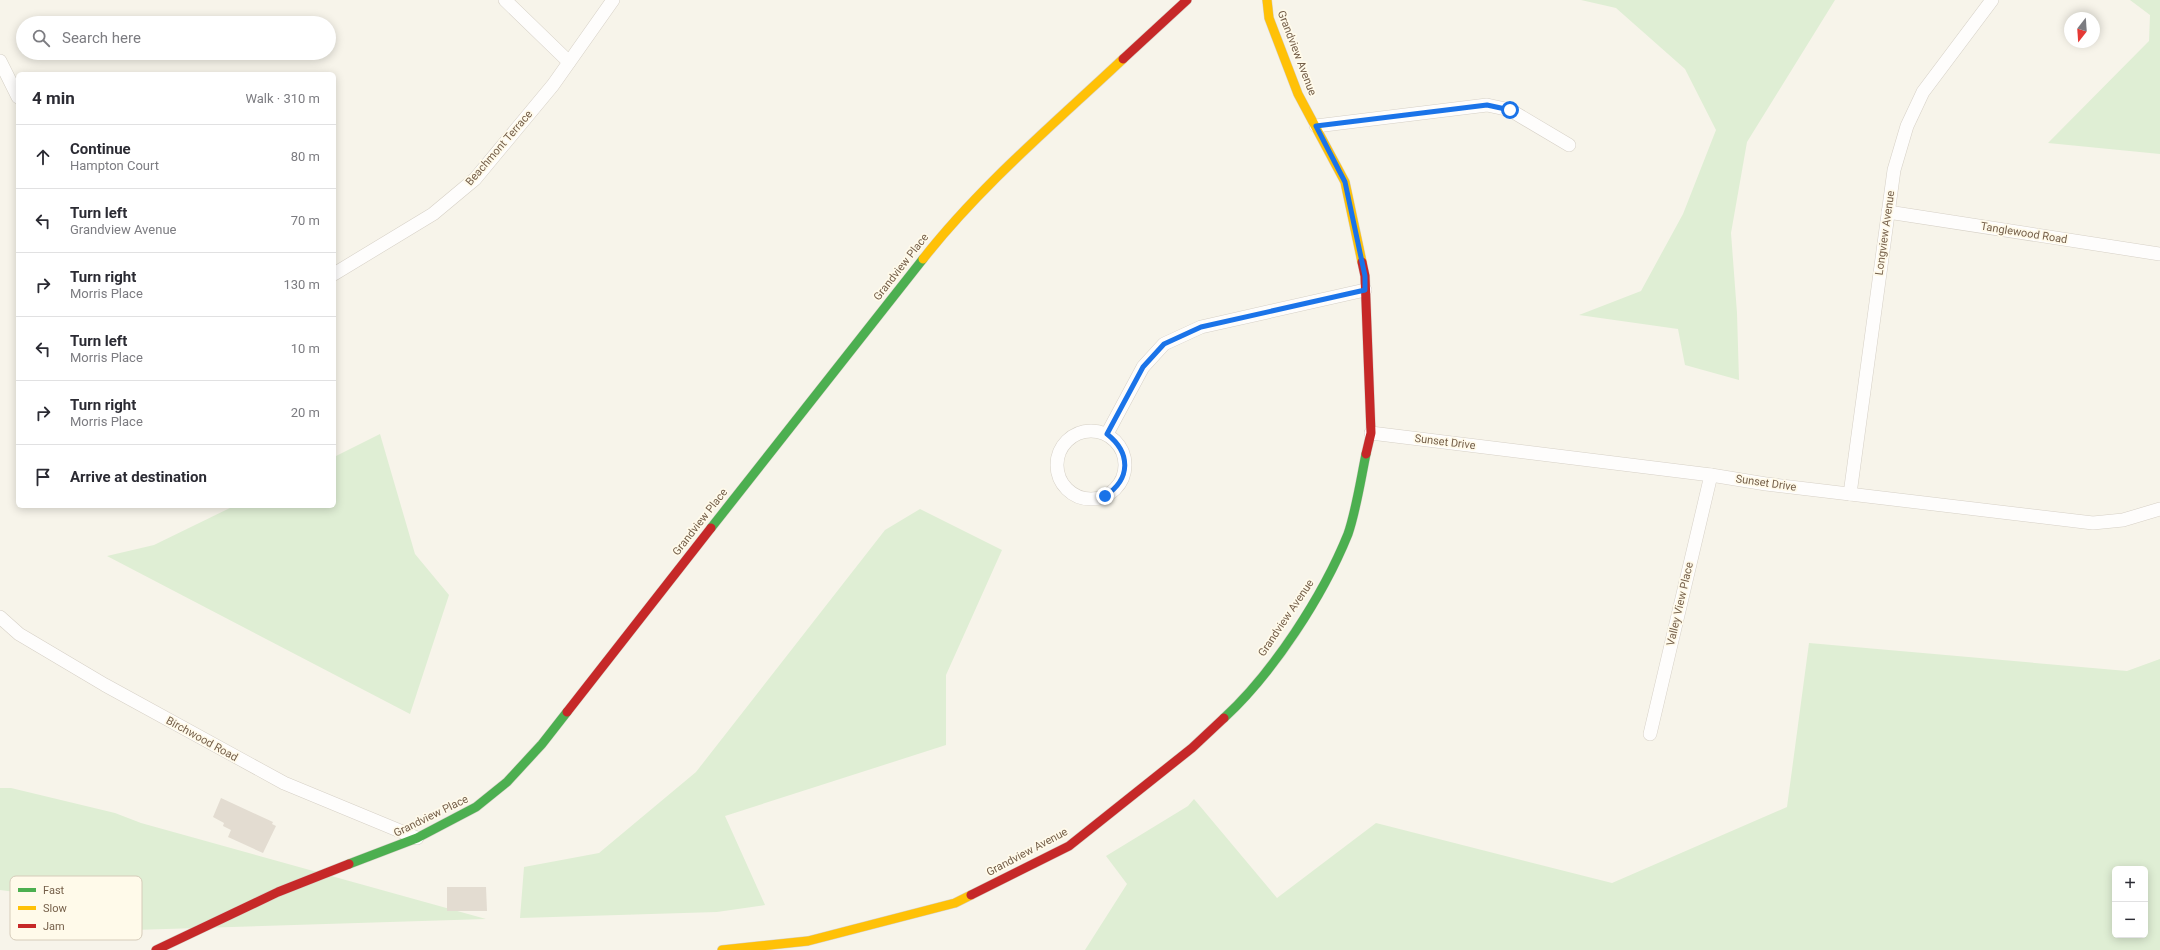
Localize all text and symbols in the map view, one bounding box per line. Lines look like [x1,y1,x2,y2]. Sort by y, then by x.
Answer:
street label: Grandview Avenue [1275,9,1319,98]
north arrow [2064,12,2100,48]
search box [16,16,336,60]
icon: search [30,27,52,49]
text: Search here [62,29,141,47]
text: 4 min [32,88,75,108]
text: Walk · 310 m [245,91,320,106]
route start [1501,101,1519,119]
street label: Beachmont Terrace [463,108,535,188]
text: Continue [70,140,131,158]
icon: ahead [32,146,54,168]
text: 80 m [291,149,320,164]
text: Hampton Court [70,158,159,173]
street label: Longview Avenue [1873,190,1897,276]
text: Turn left [70,204,127,222]
icon: left [32,210,54,232]
text: 70 m [291,213,320,228]
street label: Tanglewood Road [1980,220,2068,246]
text: Grandview Avenue [70,222,176,237]
street label: Grandview Place [871,231,931,303]
text: Turn right [70,268,136,286]
icon: right [32,274,54,296]
text: 130 m [283,277,320,292]
text: Morris Place [70,286,143,301]
text: Turn left [70,332,127,350]
icon: left [32,338,54,360]
text: 10 m [291,341,320,356]
text: Morris Place [70,350,143,365]
text: Turn right [70,396,136,414]
icon: right [32,402,54,424]
text: 20 m [291,405,320,420]
text: Morris Place [70,414,143,429]
street label: Sunset Drive [1414,432,1476,452]
icon: arrive [32,466,54,488]
text: Arrive at destination [70,468,207,486]
street label: Sunset Drive [1735,472,1797,494]
street label: Grandview Place [670,486,730,558]
route end [1096,487,1114,505]
street label: Valley View Place [1664,561,1696,647]
street label: Grandview Avenue [1255,577,1317,659]
street label: Birchwood Road [164,714,240,764]
street label: Grandview Place [392,792,471,840]
street label: Grandview Avenue [984,825,1070,879]
map controls [2112,866,2148,938]
button: + [2112,866,2148,902]
legend [10,876,142,940]
text: Fast [43,884,65,897]
text: Slow [43,902,67,915]
button: − [2112,902,2148,938]
text: Jam [43,920,65,933]

